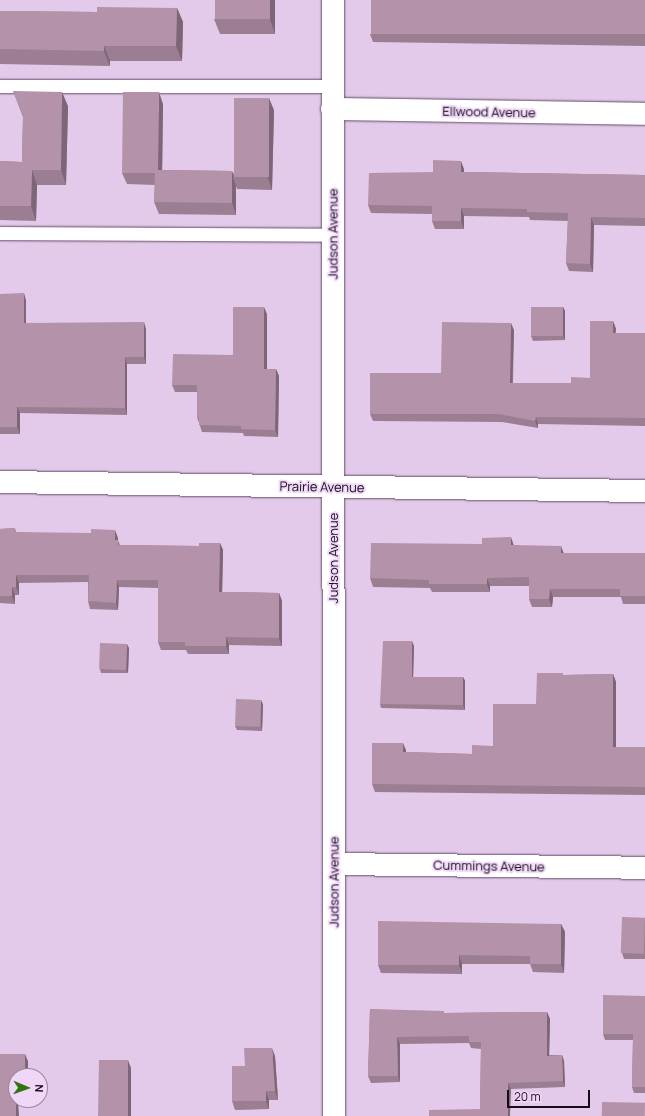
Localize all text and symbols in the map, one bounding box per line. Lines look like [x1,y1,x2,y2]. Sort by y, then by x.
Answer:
street label: Ellwood Avenue [442,103,536,121]
street label: Judson Avenue [325,189,341,279]
street label: Prairie Avenue [279,478,365,496]
street label: Judson Avenue [325,513,341,603]
street label: Judson Avenue [326,837,342,927]
street label: Cummings Avenue [433,857,545,875]
north arrow [8,1068,48,1108]
scale bar [509,1082,592,1108]
text: N [32,1084,47,1093]
text: 20 m [514,1088,541,1105]

